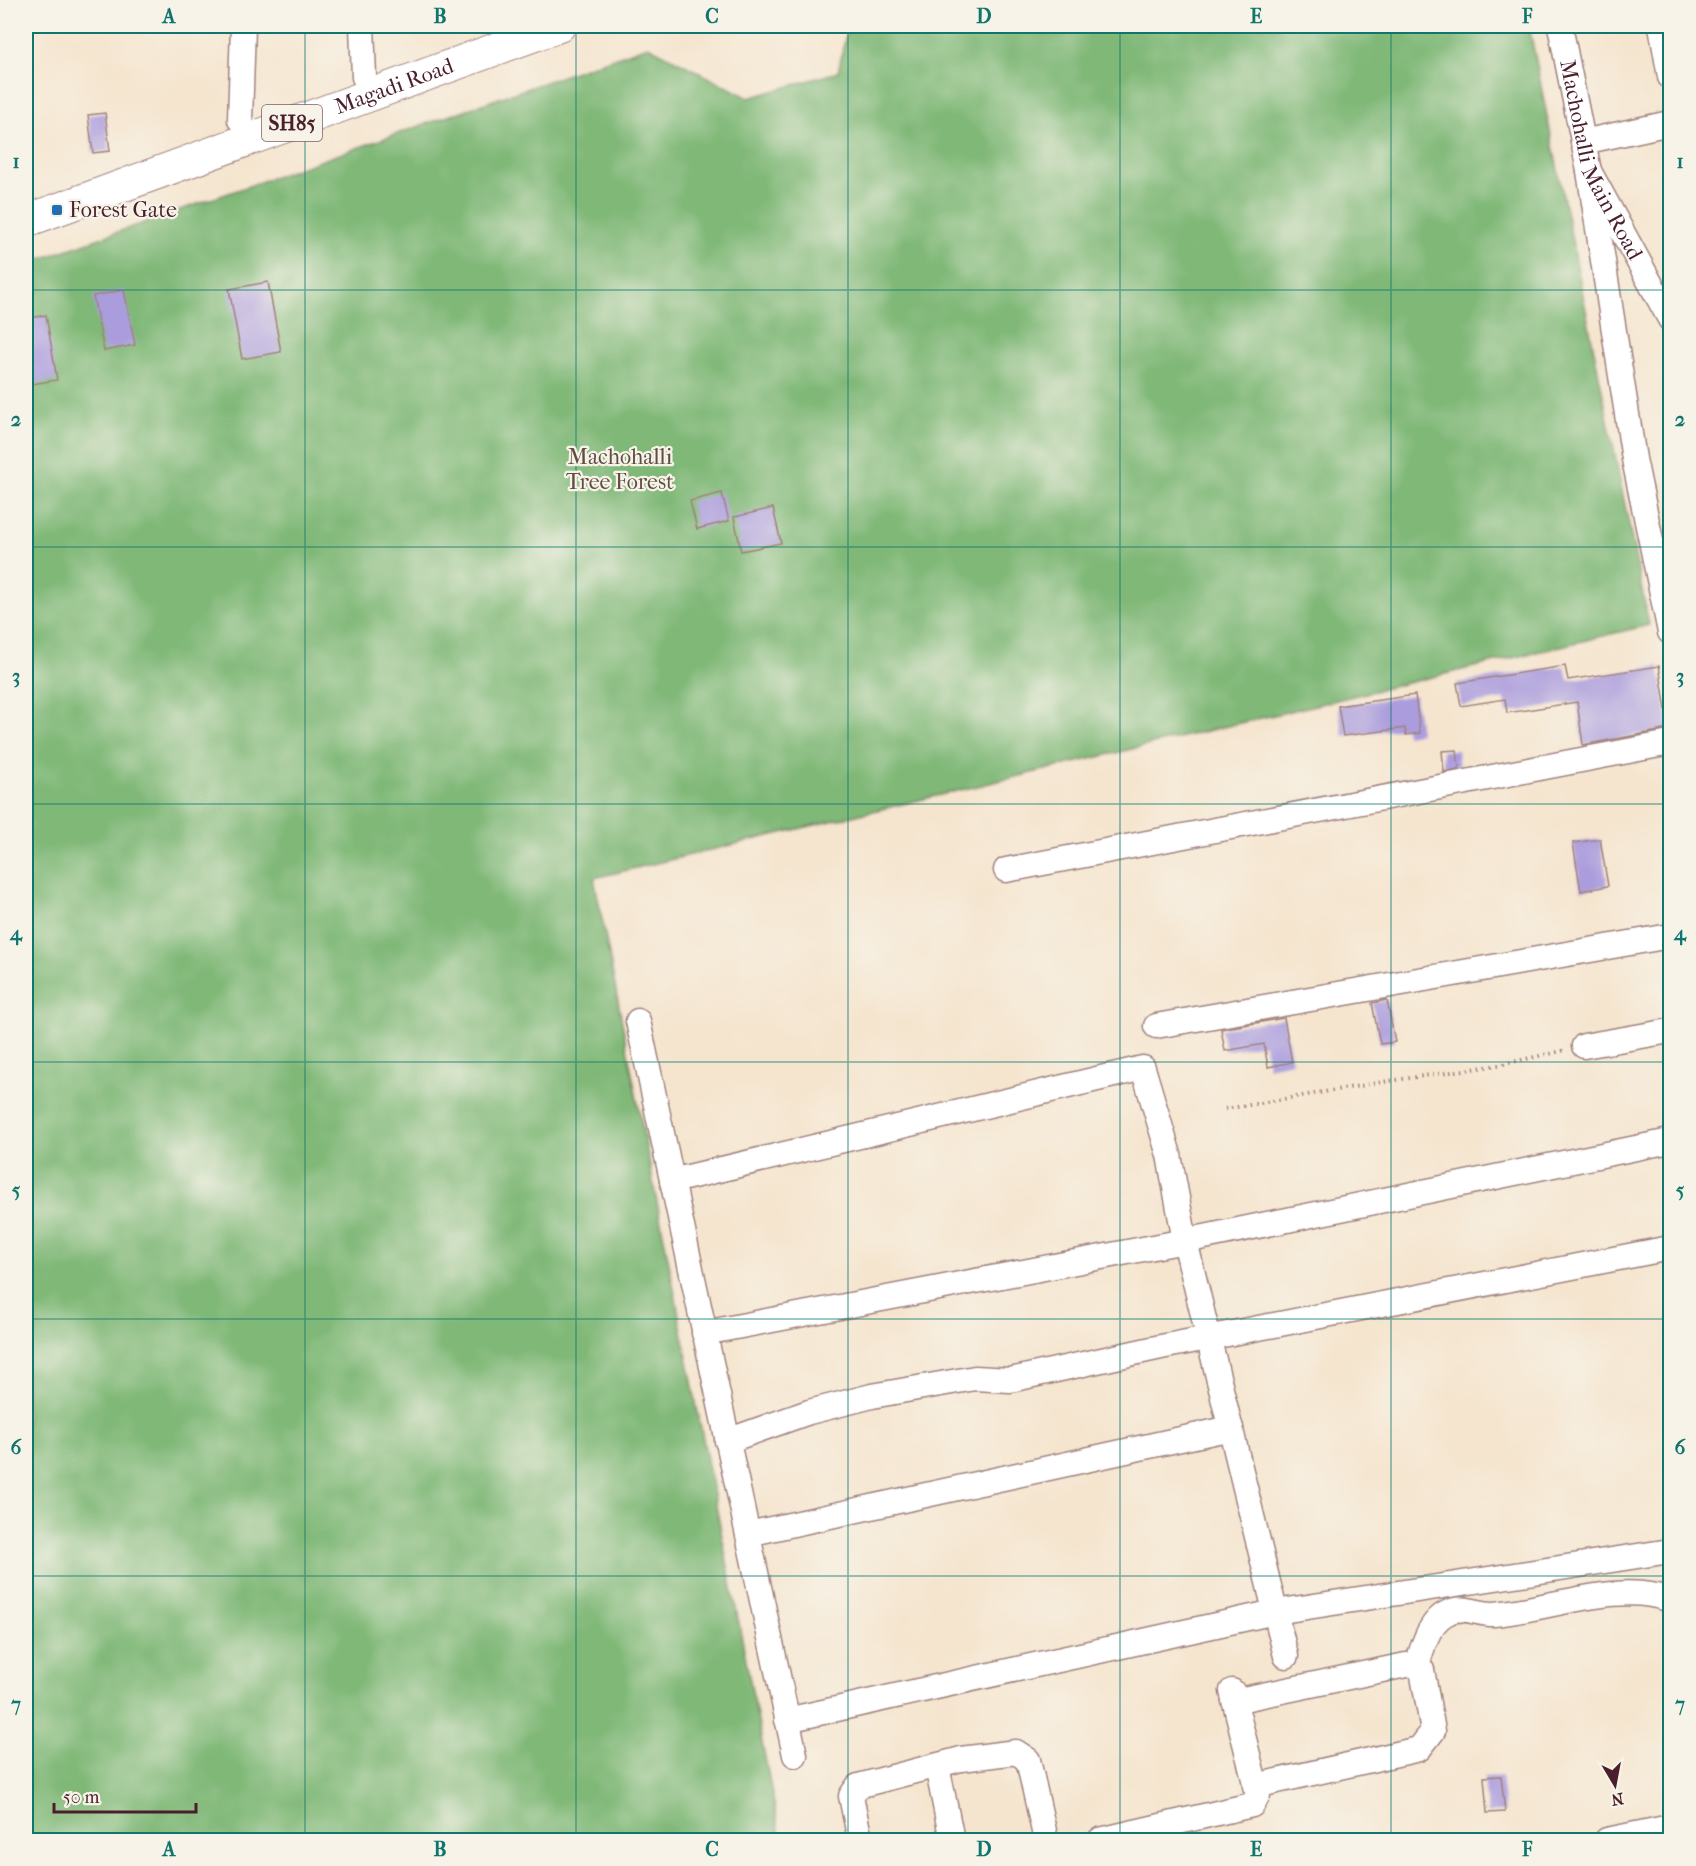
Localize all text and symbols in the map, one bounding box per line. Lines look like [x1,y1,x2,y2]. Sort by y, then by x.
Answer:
text: A [161,5,177,28]
text: B [433,5,447,28]
text: C [705,5,719,28]
text: D [976,5,992,28]
text: E [1250,5,1262,28]
text: F [1521,5,1533,28]
street label: Magadi Road [331,52,458,120]
street label: Machohalli Main Road [1554,58,1649,265]
road number: SH85 [262,105,322,141]
text: 1 [12,150,20,173]
text: 1 [1676,150,1684,173]
place label: Forest Gate [69,197,177,223]
marker: Forest Gate [50,203,64,217]
text: 2 [11,408,21,431]
text: 2 [1675,408,1685,431]
park label: Machohalli Tree Forest [566,444,674,495]
text: 3 [12,665,20,688]
text: 3 [1676,665,1684,688]
text: 4 [9,922,23,946]
text: 4 [1673,922,1687,946]
text: 5 [12,1179,21,1202]
text: 5 [1676,1179,1685,1202]
text: 6 [11,1436,23,1459]
text: 6 [1675,1436,1687,1459]
text: 7 [10,1693,21,1716]
text: 7 [1674,1693,1685,1716]
north arrow [1585,1755,1645,1815]
scale bar [54,1776,196,1814]
text: 50 m [63,1787,100,1808]
text: N [1609,1789,1625,1810]
text: A [161,1838,177,1861]
text: B [433,1838,447,1861]
text: C [705,1838,719,1861]
text: D [976,1838,992,1861]
text: E [1250,1838,1262,1861]
text: F [1521,1838,1533,1861]

